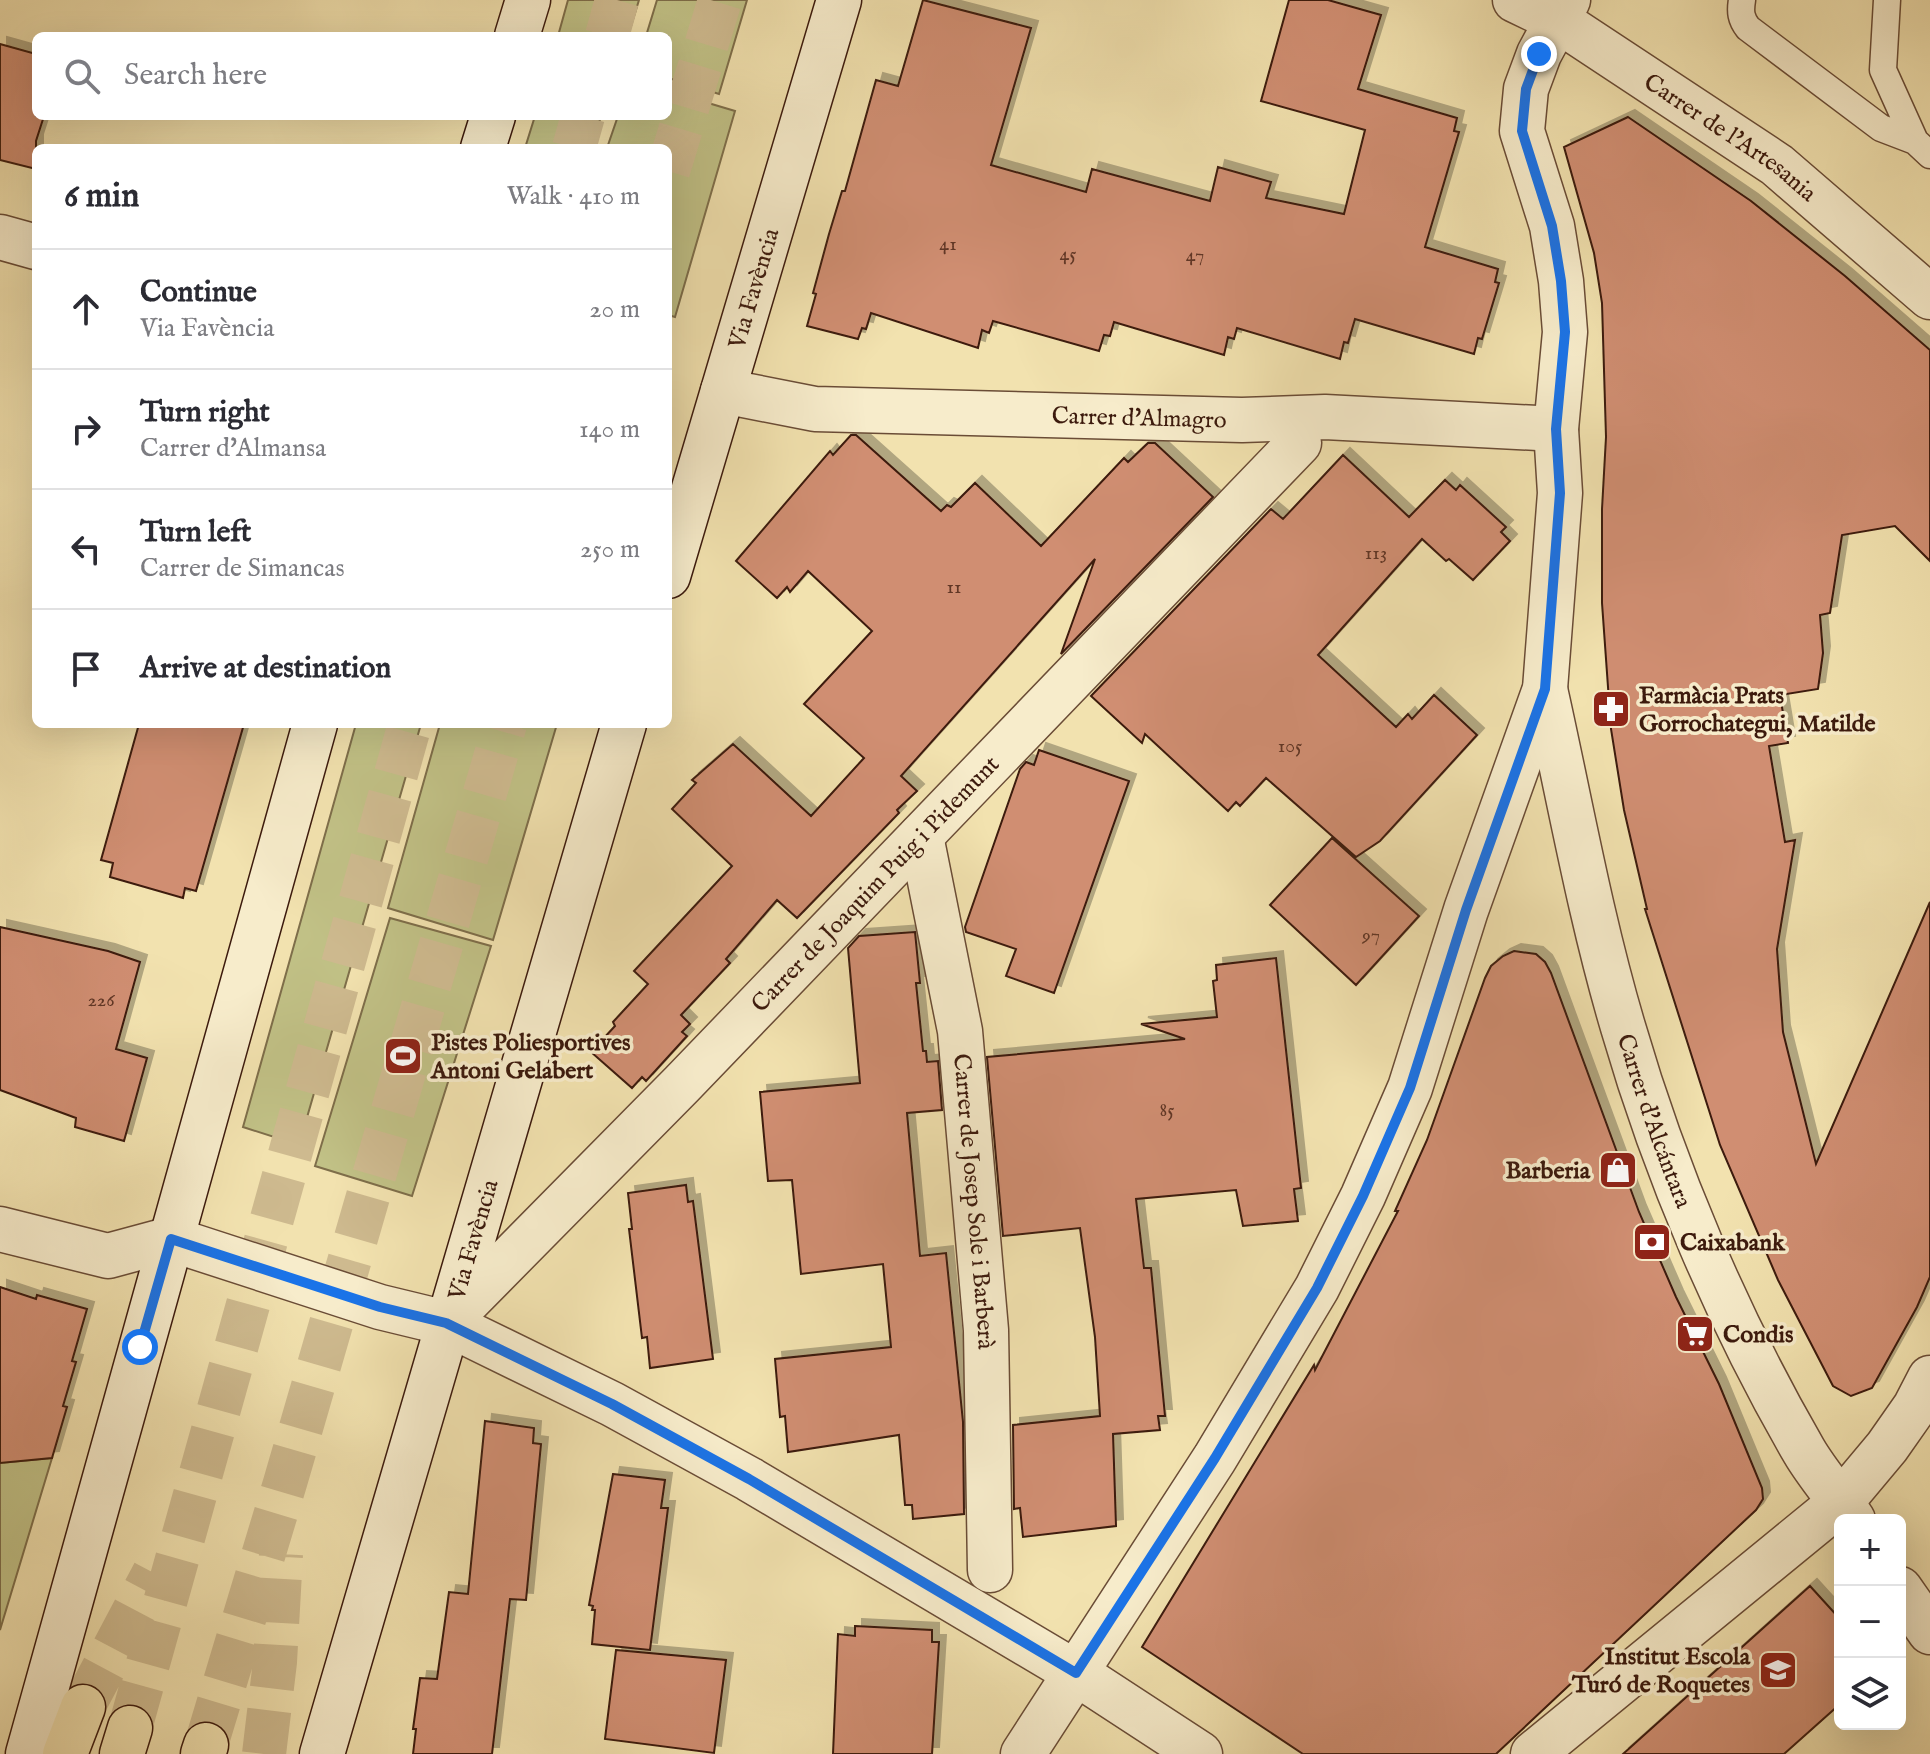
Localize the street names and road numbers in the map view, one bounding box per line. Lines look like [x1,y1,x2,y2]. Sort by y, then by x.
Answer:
street label: Carrer de l'Artesania [1637,67,1823,210]
street label: Via Favència [722,224,788,354]
street label: Carrer d'Almagro [1051,401,1227,437]
street label: Carrer de Joaquim Puig i Pidemunt [745,750,1007,1020]
street label: Carrer d'Alcántara [1609,1030,1698,1214]
street label: Carrer de Josep Sole i Barberà [945,1052,1000,1350]
street label: Via Favència [442,1176,507,1305]

